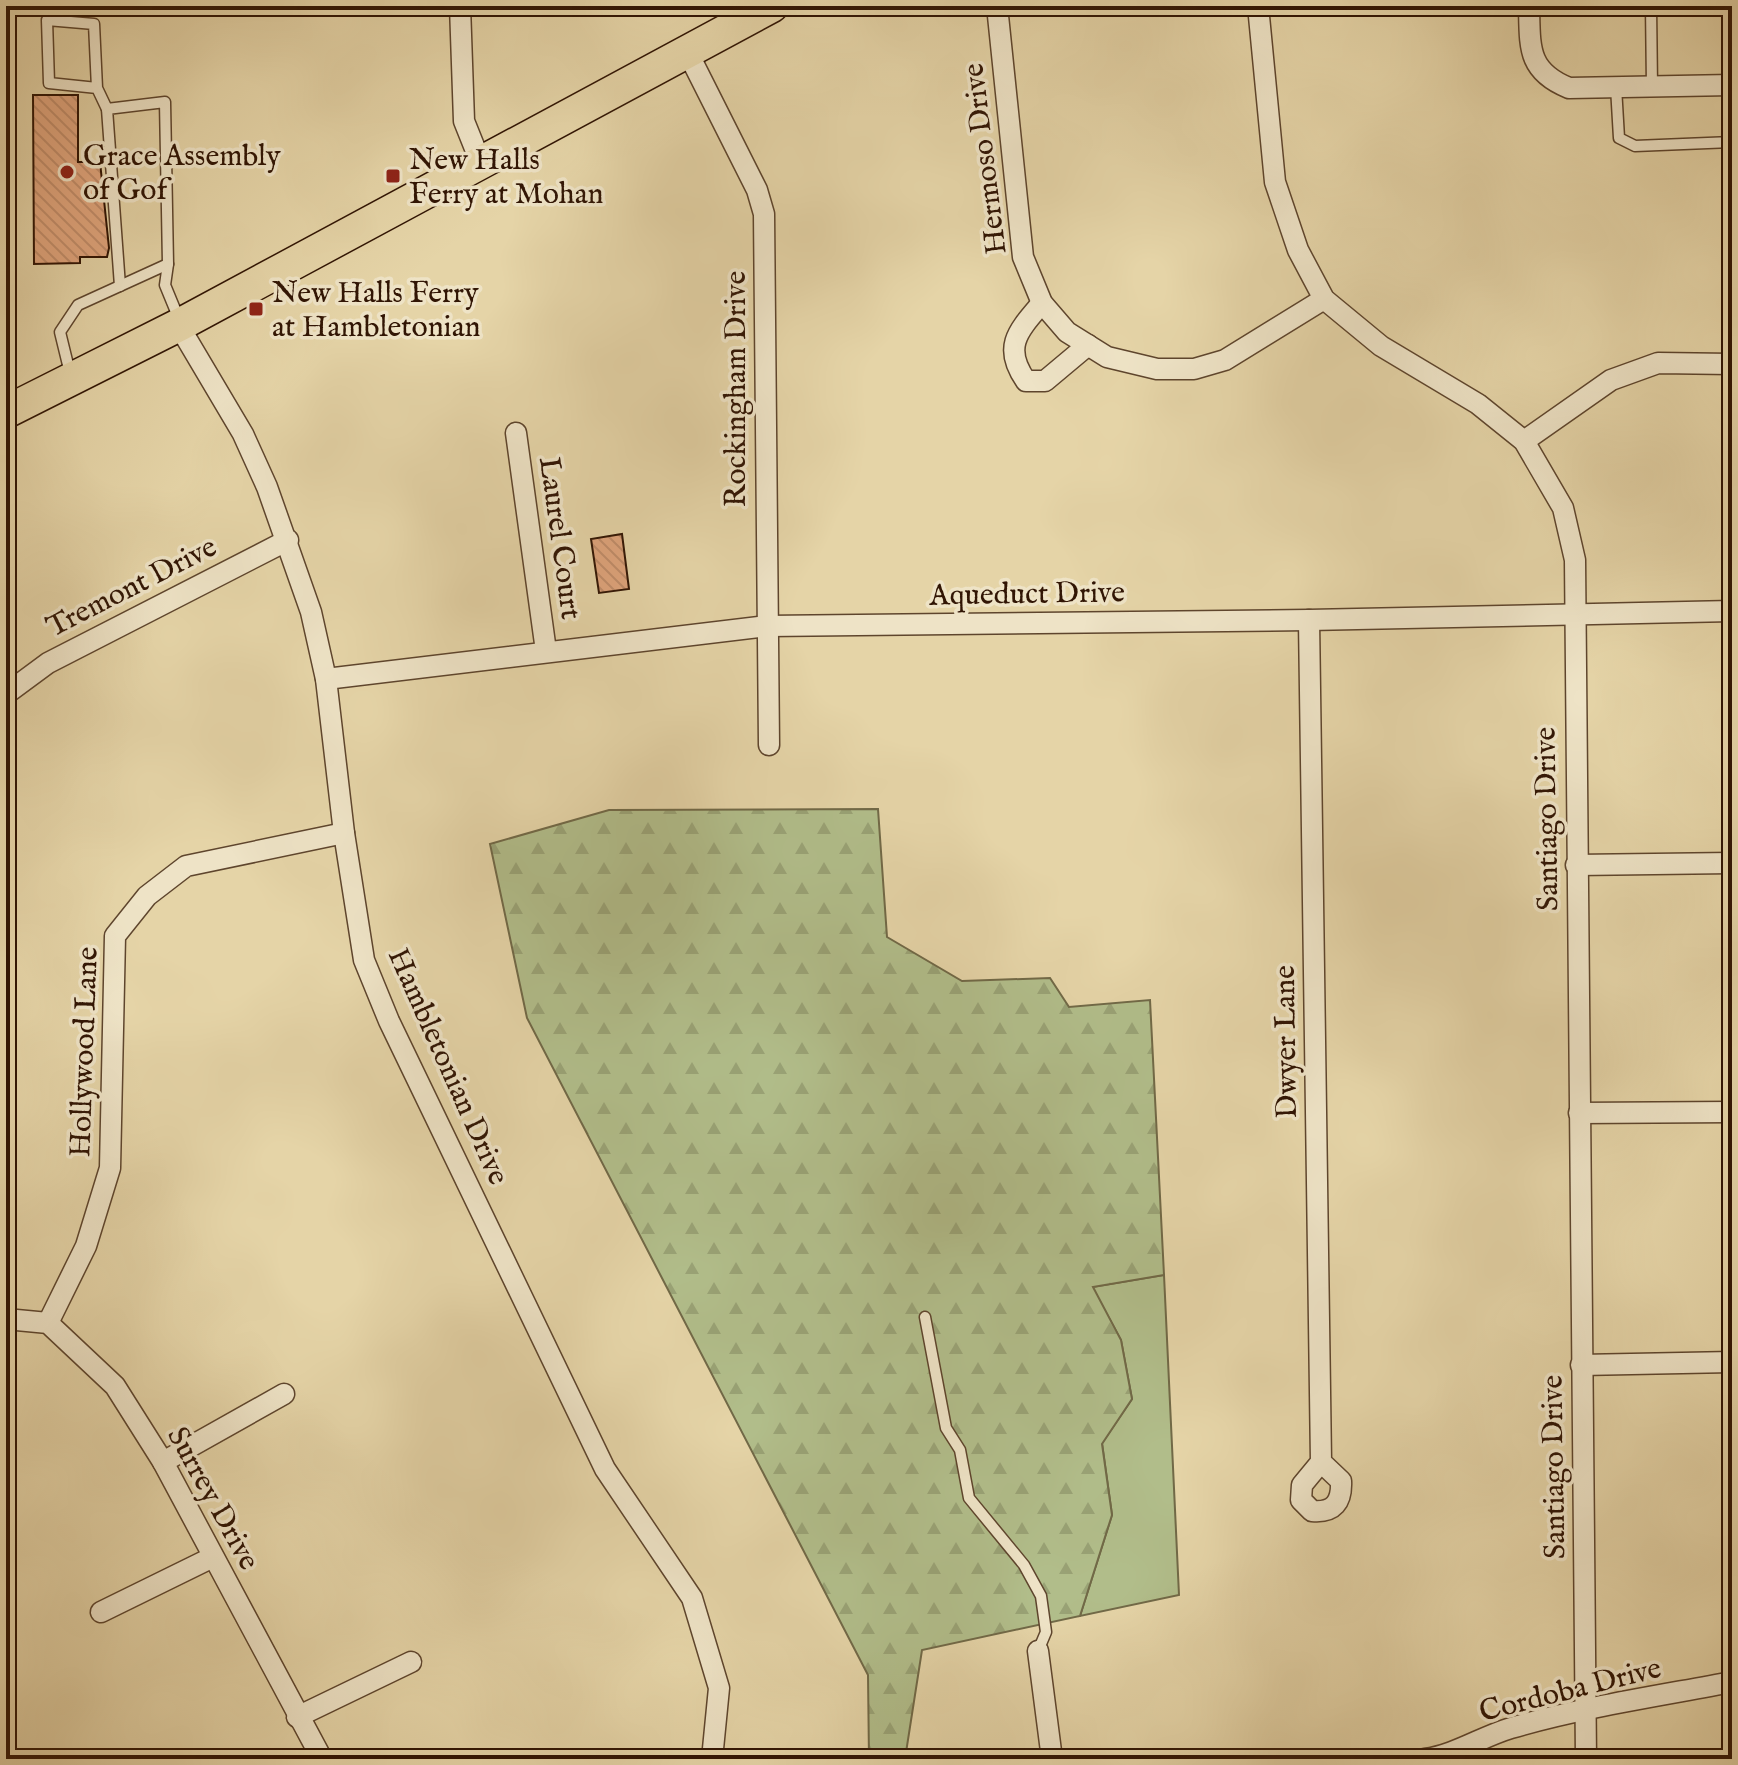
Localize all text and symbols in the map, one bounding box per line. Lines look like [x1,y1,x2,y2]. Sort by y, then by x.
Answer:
street label: Hermoso Drive [955,61,1017,257]
place label: Grace Assembly of Gof [83,138,281,210]
place label: New Halls Ferry at Mohan [409,142,604,214]
marker: Grace Assembly of Gof [58,163,76,181]
marker: New Halls Ferry at Mohan [384,167,402,185]
street label: Rockingham Drive [718,271,756,507]
place label: New Halls Ferry at Hambletonian [272,275,481,347]
marker: New Halls Ferry at Hambletonian [247,300,265,318]
street label: Laurel Court [529,455,589,622]
street label: Tremont Drive [40,529,223,647]
street label: Aqueduct Drive [928,574,1125,616]
street label: Santiago Drive [1527,726,1569,911]
street label: Hambletonian Drive [378,943,516,1191]
street label: Hollywood Lane [62,946,108,1158]
street label: Dwyer Lane [1267,965,1307,1119]
street label: Santiago Drive [1534,1374,1576,1559]
street label: Surrey Drive [157,1421,267,1577]
street label: Cordoba Drive [1476,1650,1665,1732]

